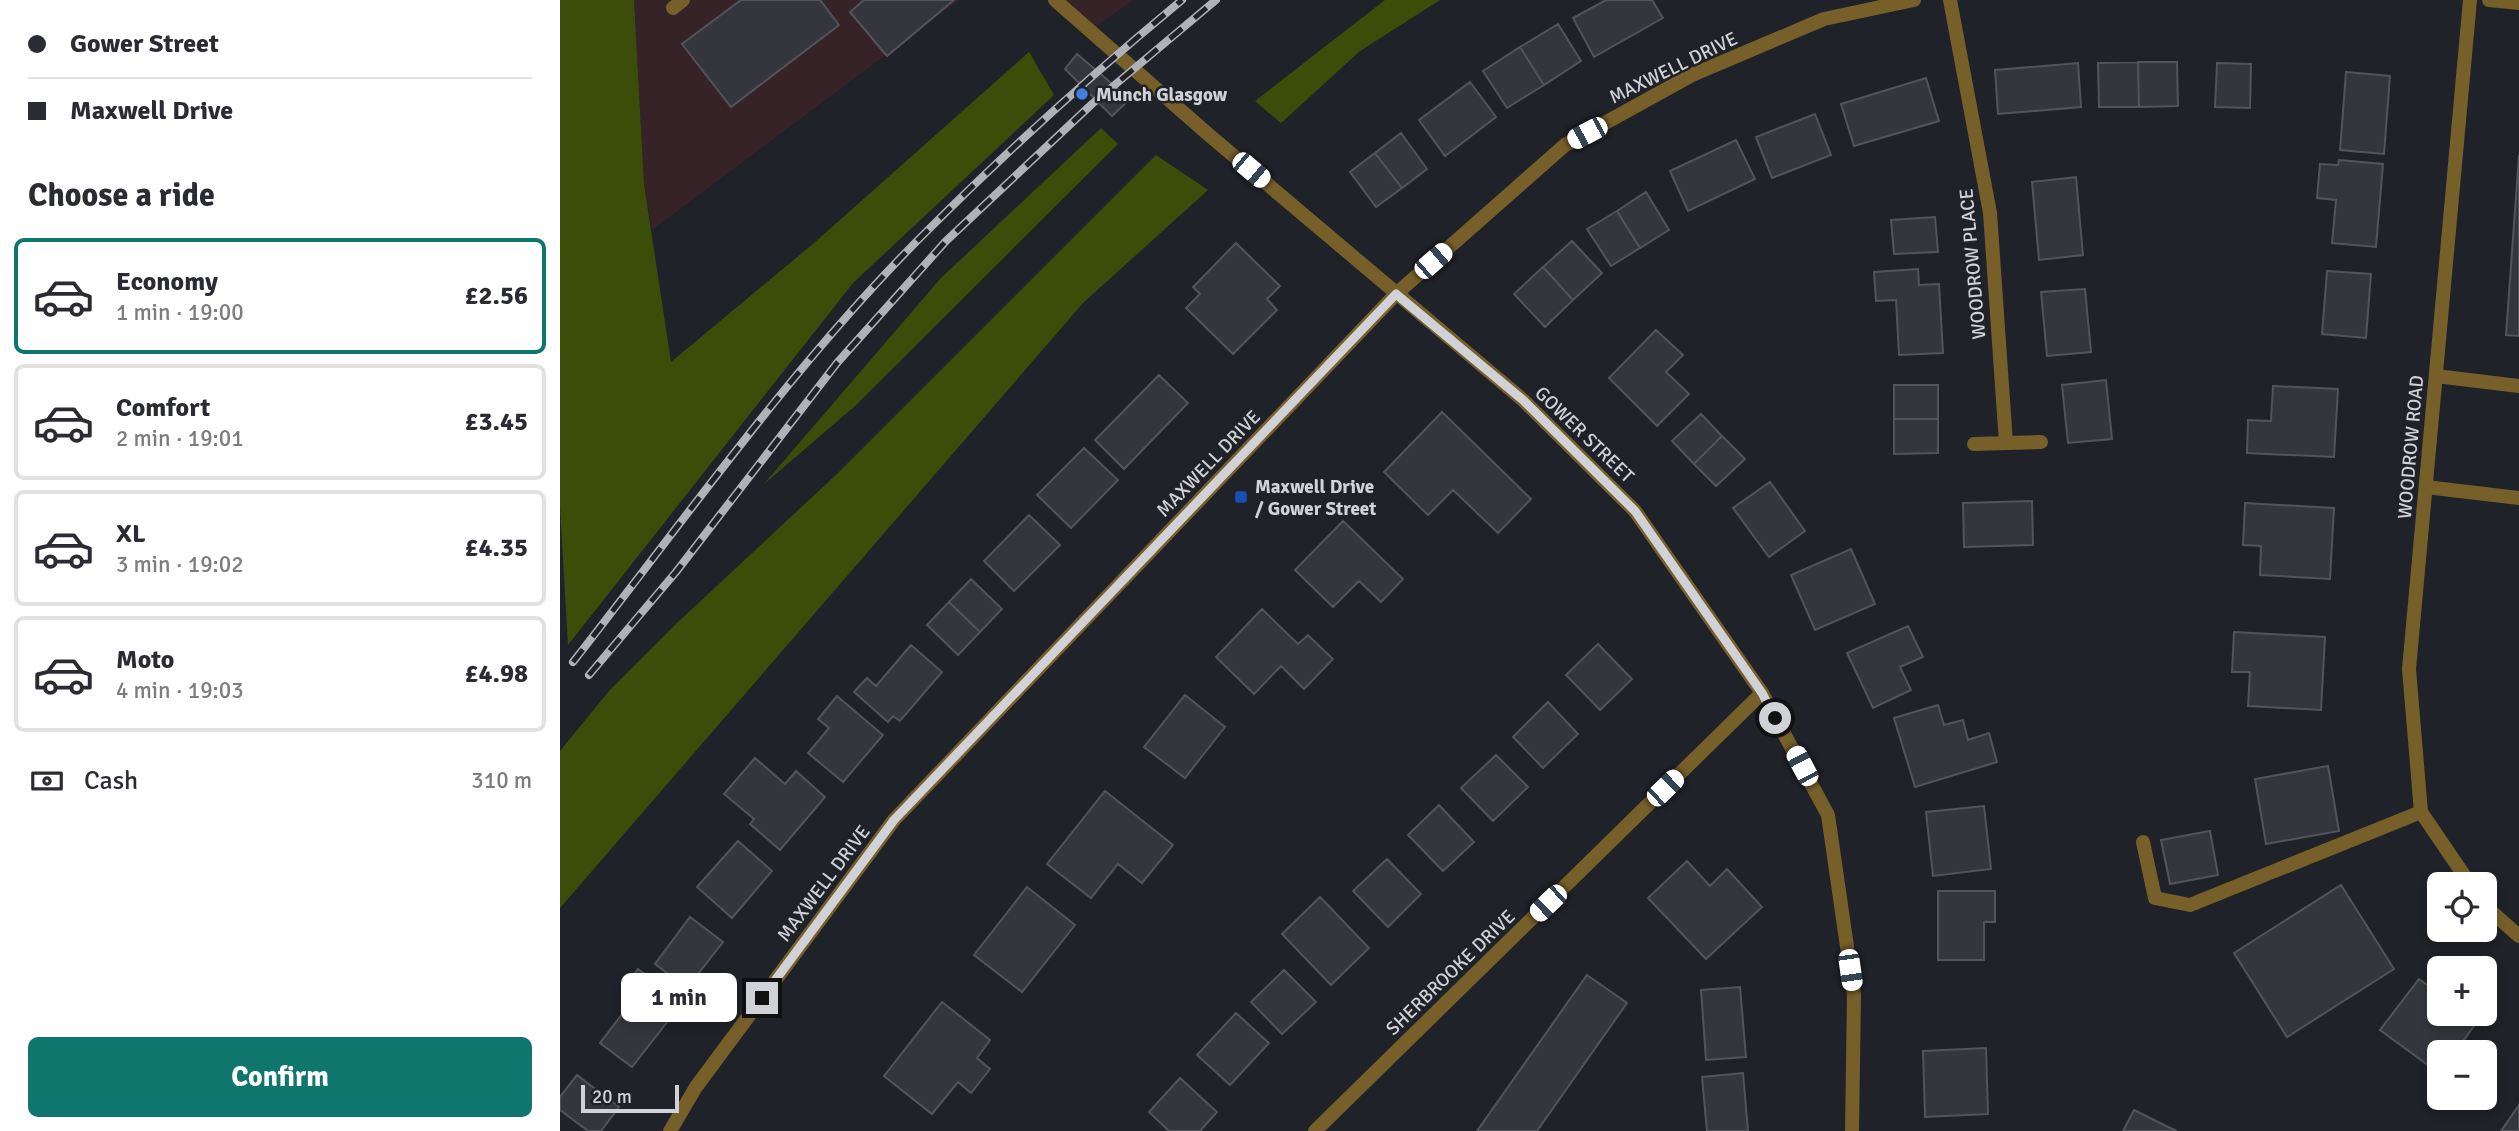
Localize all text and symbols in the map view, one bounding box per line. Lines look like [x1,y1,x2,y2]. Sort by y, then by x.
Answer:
street label: MAXWELL DRIVE [1605,27,1741,109]
text: Gower Street [70,28,219,60]
place label: Munch Glasgow [1096,83,1228,107]
marker: Munch Glasgow [1074,86,1090,102]
text: Maxwell Drive [70,95,233,127]
car [1564,114,1611,152]
car [1229,148,1274,192]
text: Choose a ride [28,176,215,215]
street label: WOODROW PLACE [1954,187,1992,340]
car [1411,239,1456,283]
icon: car [32,265,95,328]
text: Economy [116,266,218,298]
text: £2.56 [464,280,528,312]
text: 1 min · 19:00 [116,298,244,327]
street label: WOODROW ROAD [2393,374,2429,520]
street label: GOWER STREET [1530,381,1639,489]
icon: car [32,391,95,454]
text: Comfort [116,392,210,424]
street label: MAXWELL DRIVE [1152,405,1266,522]
text: £3.45 [464,406,528,438]
text: 2 min · 19:01 [116,424,244,453]
place label: Maxwell Drive / Gower Street [1255,475,1376,521]
marker: Maxwell Drive / Gower Street [1233,489,1249,505]
icon: car [32,517,95,580]
text: XL [116,518,146,550]
text: £4.35 [464,532,528,564]
text: 3 min · 19:02 [116,550,244,579]
icon: car [32,643,95,706]
text: Moto [116,644,174,676]
text: £4.98 [464,658,528,690]
text: 4 min · 19:03 [116,676,244,705]
route start [1759,702,1791,734]
car [1783,743,1822,789]
icon: cash [28,762,66,800]
text: Cash [84,765,138,797]
text: 310 m [471,766,532,795]
car [1643,766,1688,810]
street label: MAXWELL DRIVE [772,821,875,947]
map controls [2427,872,2497,1110]
button: locate [2427,872,2497,942]
car [1526,881,1571,925]
street label: SHERBROOKE DRIVE [1381,905,1520,1041]
car [1837,948,1864,992]
button: + [2427,956,2497,1026]
callout: 1 min [622,974,738,1023]
route end [746,982,778,1014]
text: 1 min [651,983,707,1012]
button: Confirm [28,1037,532,1117]
button: − [2427,1040,2497,1110]
scale bar [581,1082,679,1114]
text: 20 m [592,1085,632,1109]

